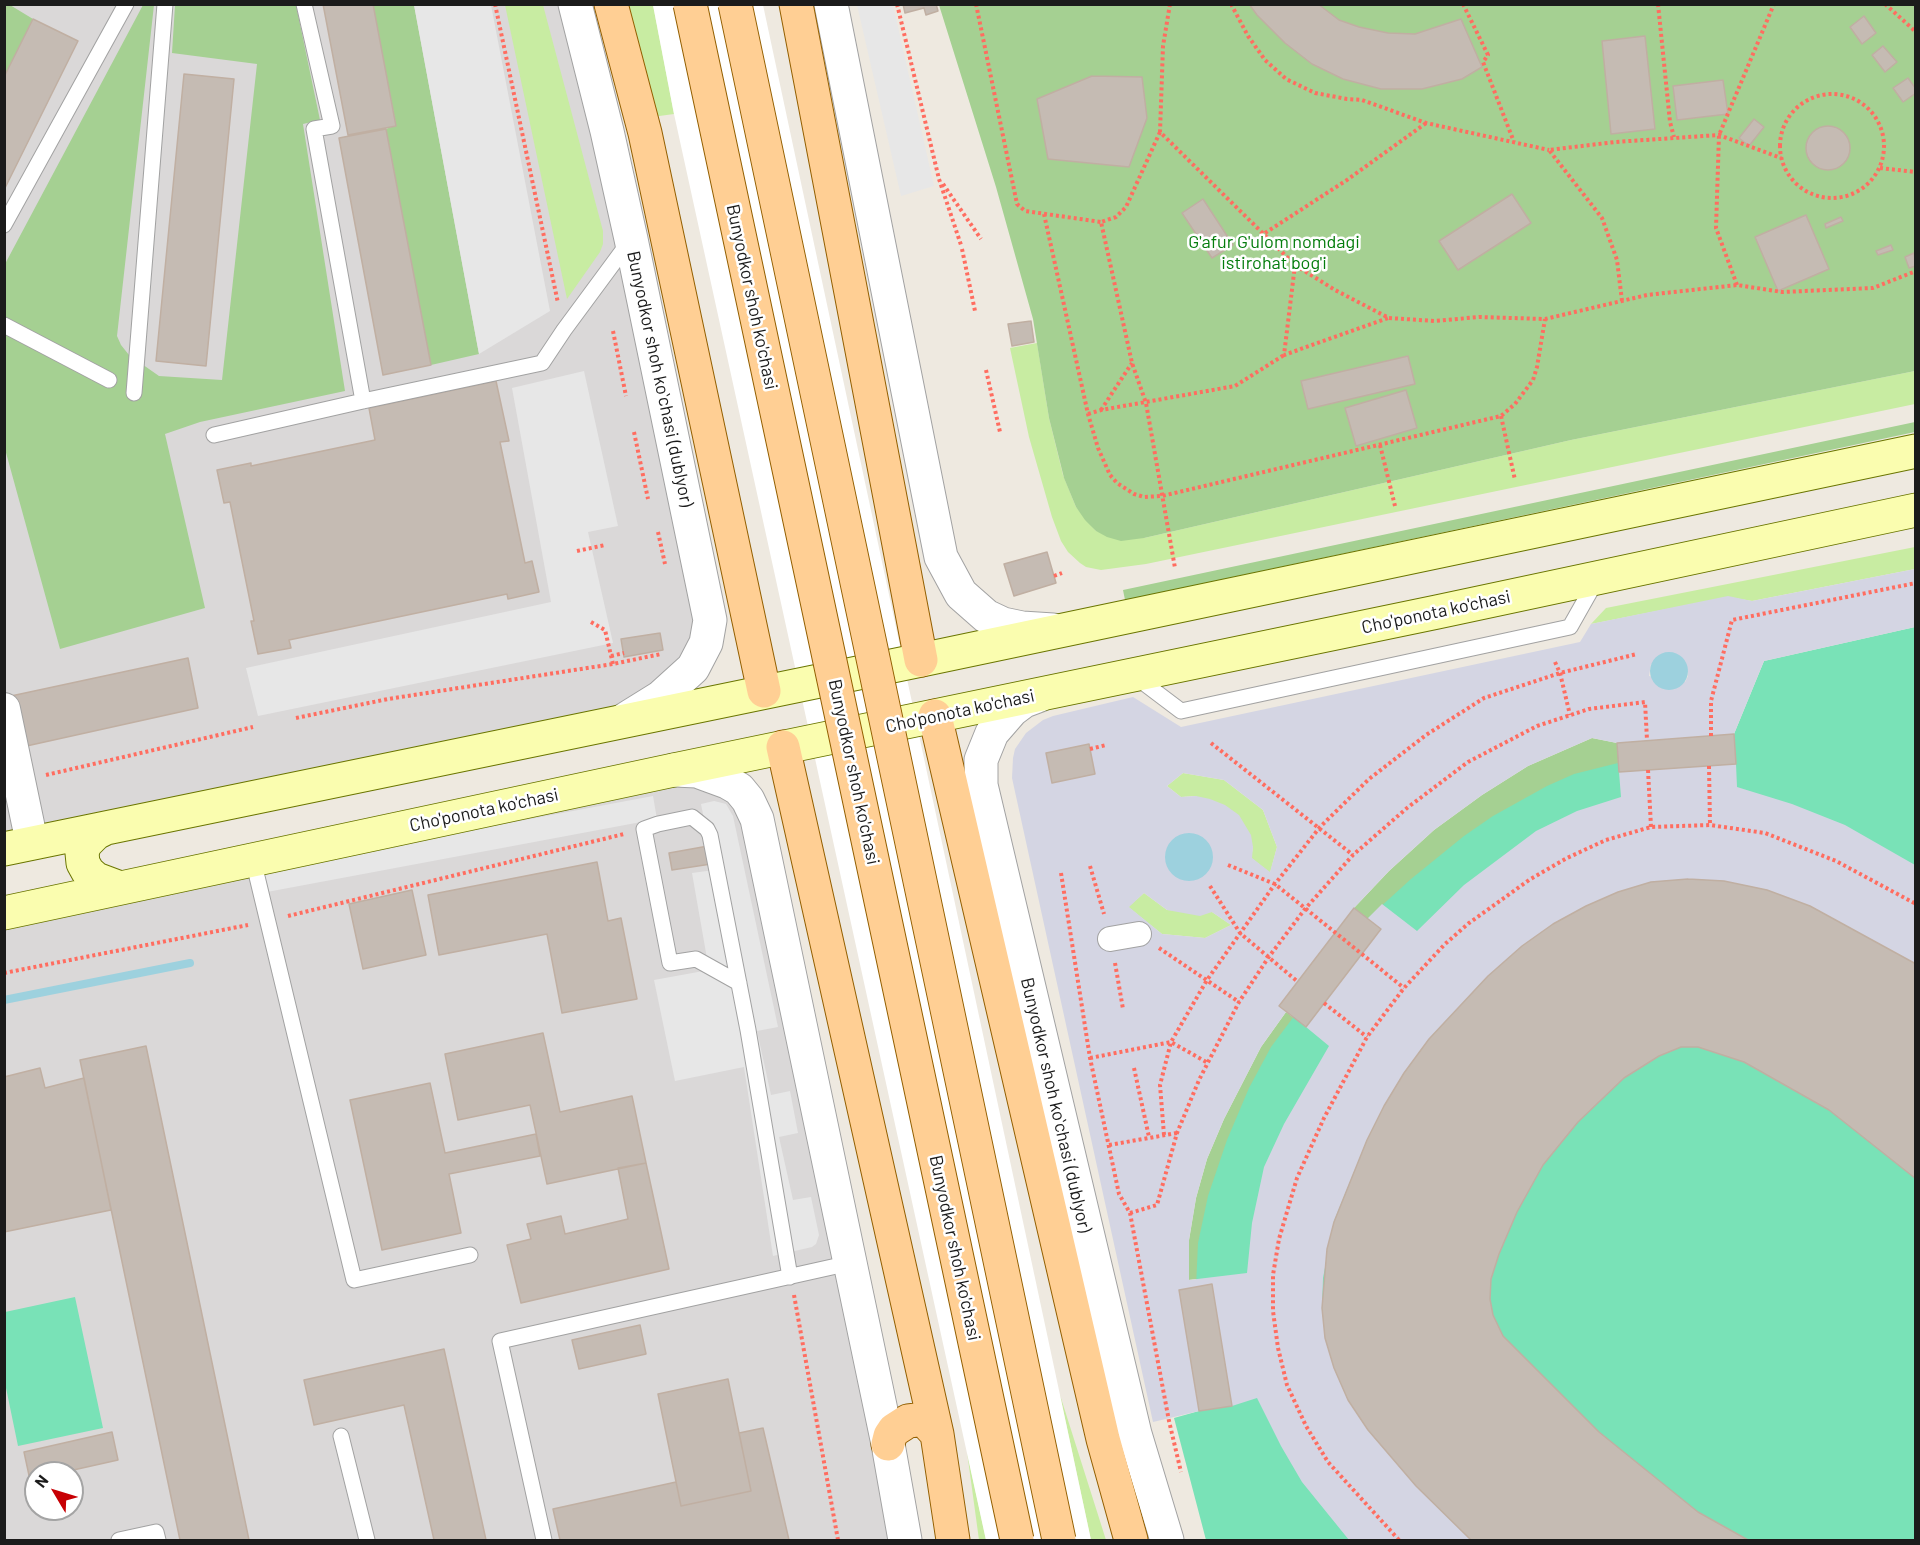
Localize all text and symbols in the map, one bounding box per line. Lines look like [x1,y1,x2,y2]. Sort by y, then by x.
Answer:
street label: Bunyodkor shoh ko'chasi [722,202,782,392]
park label: G'afur G'ulom nomdagi istirohat bog'i [1188,231,1360,274]
street label: Bunyodkor shoh koʻchasi (dublyor) [622,249,698,509]
street label: Cho'ponota ko'chasi [1360,586,1512,638]
street label: Bunyodkor shoh ko'chasi [824,677,884,867]
street label: Cho'ponota ko'chasi [884,685,1036,737]
street label: Cho'ponota ko'chasi [408,784,560,836]
street label: Bunyodkor shoh koʻchasi (dublyor) [1016,975,1096,1235]
street label: Bunyodkor shoh ko'chasi [925,1153,985,1343]
north arrow [24,1461,84,1521]
text: N [30,1471,52,1491]

